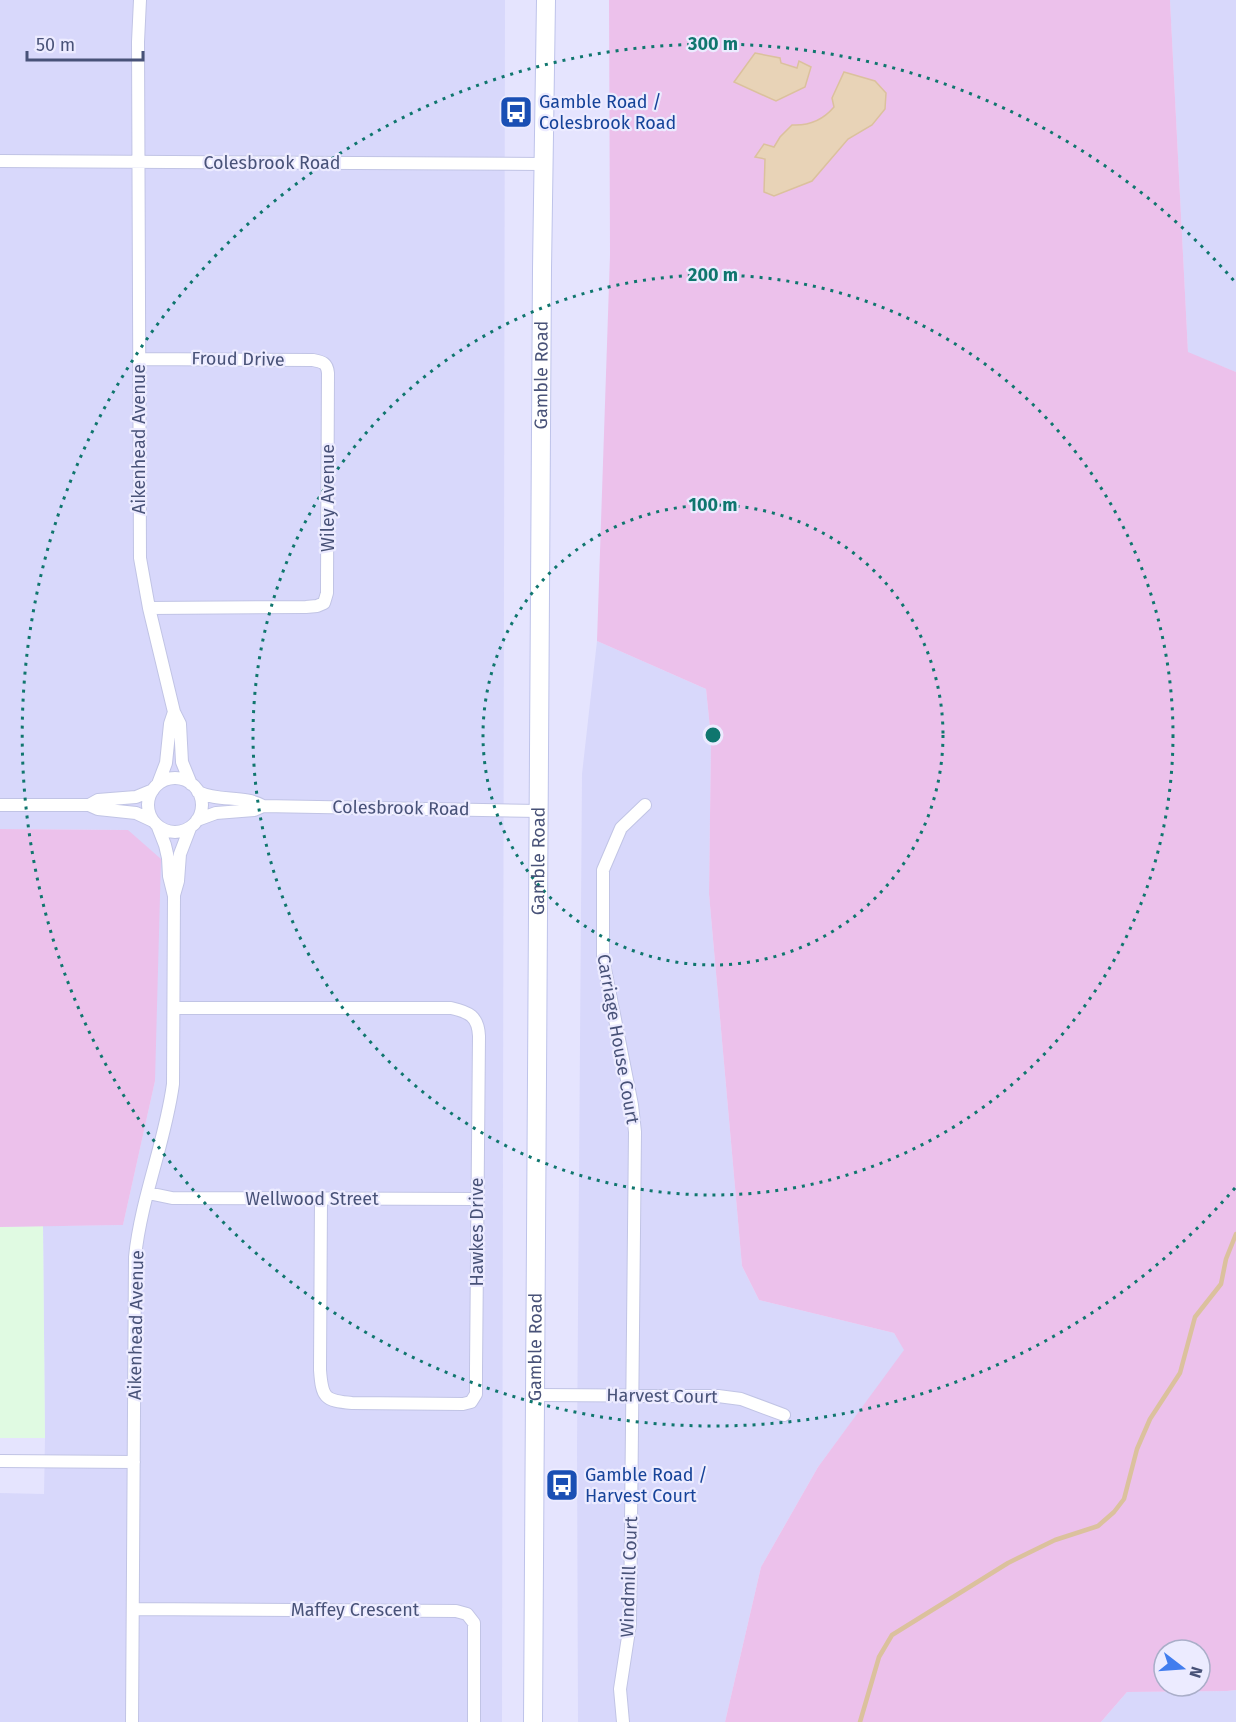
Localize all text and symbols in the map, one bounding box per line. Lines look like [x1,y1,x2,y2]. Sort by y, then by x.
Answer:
scale bar [27,24,142,62]
text: 300 m [687,33,738,55]
text: 50 m [36,34,75,56]
place label: Gamble Road / Colesbrook Road [539,91,676,134]
bus stop icon: Gamble Road / Colesbrook Road [498,94,534,130]
street label: Colesbrook Road [203,152,341,174]
text: 200 m [688,264,738,286]
street label: Gamble Road [530,321,553,429]
street label: Froud Drive [191,347,285,371]
street label: Aikenhead Avenue [128,364,150,514]
street label: Wiley Avenue [317,444,339,552]
text: 100 m [689,494,737,516]
centre of rings [703,725,723,745]
street label: Colesbrook Road [332,796,470,820]
street label: Gamble Road [527,807,550,915]
street label: Carriage House Court [592,952,644,1126]
street label: Hawkes Drive [466,1177,488,1287]
street label: Wellwood Street [245,1188,379,1210]
street label: Aikenhead Avenue [124,1250,148,1400]
street label: Gamble Road [524,1293,547,1401]
street label: Harvest Court [606,1384,718,1408]
place label: Gamble Road / Harvest Court [585,1464,708,1507]
bus stop icon: Gamble Road / Harvest Court [544,1467,580,1503]
street label: Windmill Court [616,1516,642,1638]
street label: Maffey Crescent [291,1599,420,1621]
north arrow [1152,1638,1212,1698]
text: N [1185,1664,1207,1680]

